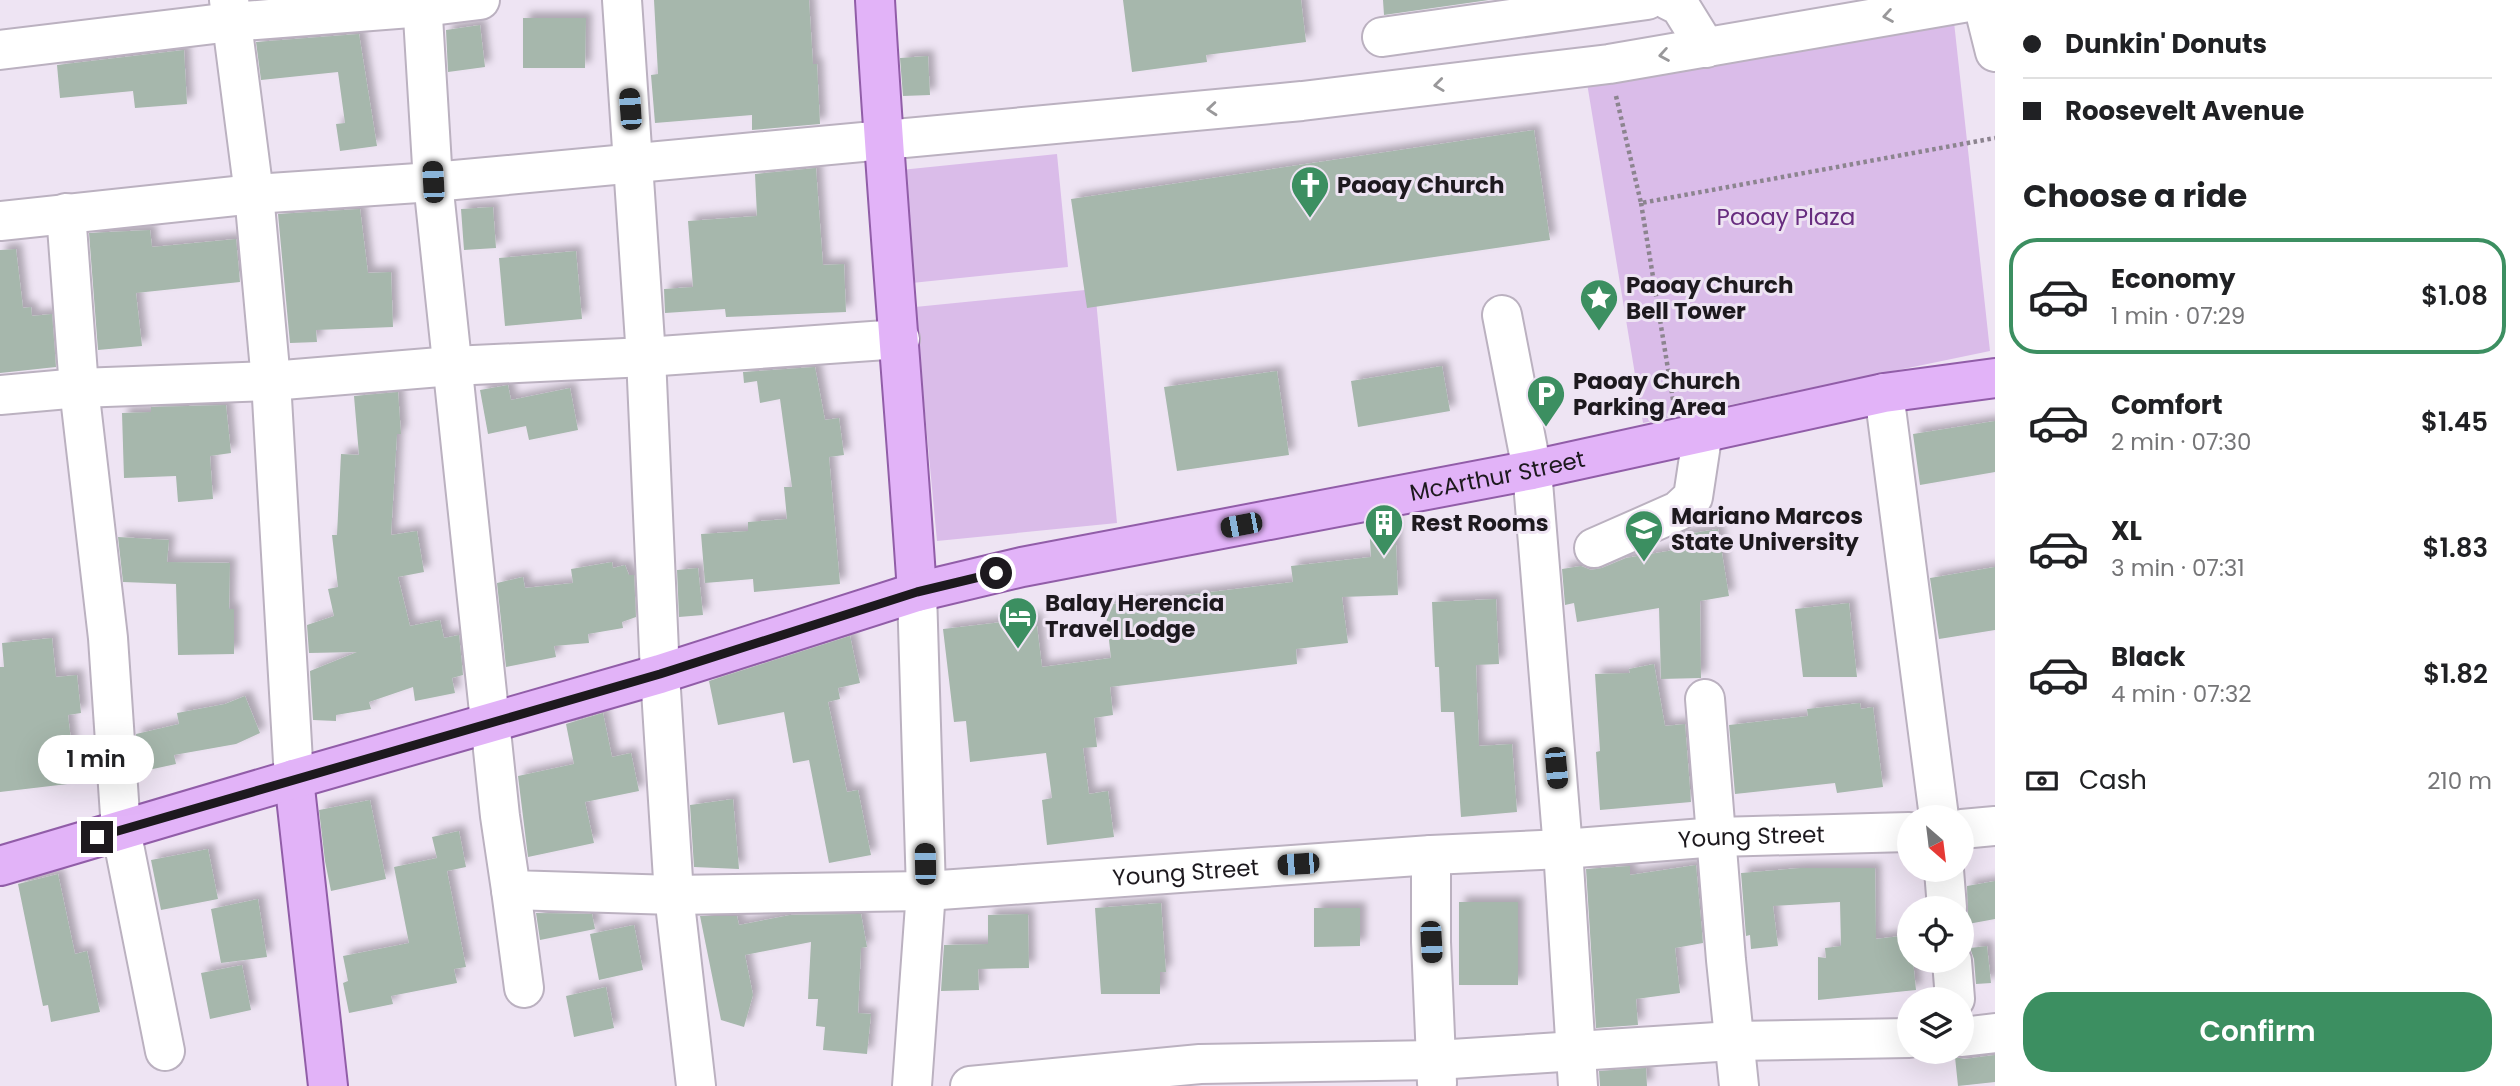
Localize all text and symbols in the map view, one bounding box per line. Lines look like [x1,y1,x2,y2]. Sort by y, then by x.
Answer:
one-way arrow [1882,8,1894,23]
text: Dunkin' Donuts [2065,26,2267,62]
one-way arrow [1658,47,1670,62]
one-way arrow [1433,77,1444,92]
car [619,87,642,131]
text: Roosevelt Avenue [2065,93,2304,129]
one-way arrow [1207,101,1218,116]
car [422,160,445,204]
church icon: Paoay Church [1289,164,1331,219]
place label: Paoay Church [1337,169,1504,201]
text: Choose a ride [2023,173,2247,218]
park label: Paoay Plaza [1717,201,1855,233]
text: Economy [2111,261,2235,297]
icon: car [2027,265,2090,328]
place label: Paoay Church Bell Tower [1626,269,1793,327]
place icon: Paoay Church Bell Tower [1578,277,1620,332]
text: $1.08 [2421,278,2488,314]
text: 1 min · 07:29 [2111,300,2245,332]
place label: Paoay Church Parking Area [1573,365,1740,423]
parking icon: Paoay Church Parking Area [1525,373,1567,428]
text: Comfort [2111,387,2223,423]
icon: car [2027,391,2090,454]
text: $1.45 [2421,404,2488,440]
text: 2 min · 07:30 [2111,426,2251,458]
street label: McArthur Street [1407,443,1588,509]
place label: Mariano Marcos State University [1671,500,1863,558]
building icon: Rest Rooms [1363,502,1405,557]
place label: Rest Rooms [1411,507,1549,539]
school or university icon: Mariano Marcos State University [1623,508,1665,563]
car [1219,511,1264,539]
text: XL [2111,513,2142,549]
icon: car [2027,517,2090,580]
text: $1.83 [2423,530,2488,566]
text: 3 min · 07:31 [2111,552,2245,584]
route start [980,557,1012,589]
place label: Balay Herencia Travel Lodge [1045,587,1224,645]
hotel icon: Balay Herencia Travel Lodge [997,595,1039,650]
text: Black [2111,639,2185,675]
icon: car [2027,643,2090,706]
text: $1.82 [2423,656,2488,692]
text: 4 min · 07:32 [2111,678,2252,710]
callout: 1 min [39,736,155,784]
text: 1 min [66,743,126,775]
car [1544,746,1569,790]
icon: cash [2023,762,2061,800]
text: Cash [2079,762,2147,798]
text: 210 m [2427,765,2492,797]
north arrow [1897,805,1974,882]
map controls [1897,805,1974,1064]
street label: Young Street [1677,818,1825,856]
route end [81,821,113,853]
car [915,843,936,885]
street label: Young Street [1111,851,1260,894]
car [1277,852,1320,876]
button: locate [1897,896,1974,973]
car [1420,920,1443,964]
button: layers [1897,987,1974,1064]
button: Confirm [2023,992,2492,1072]

